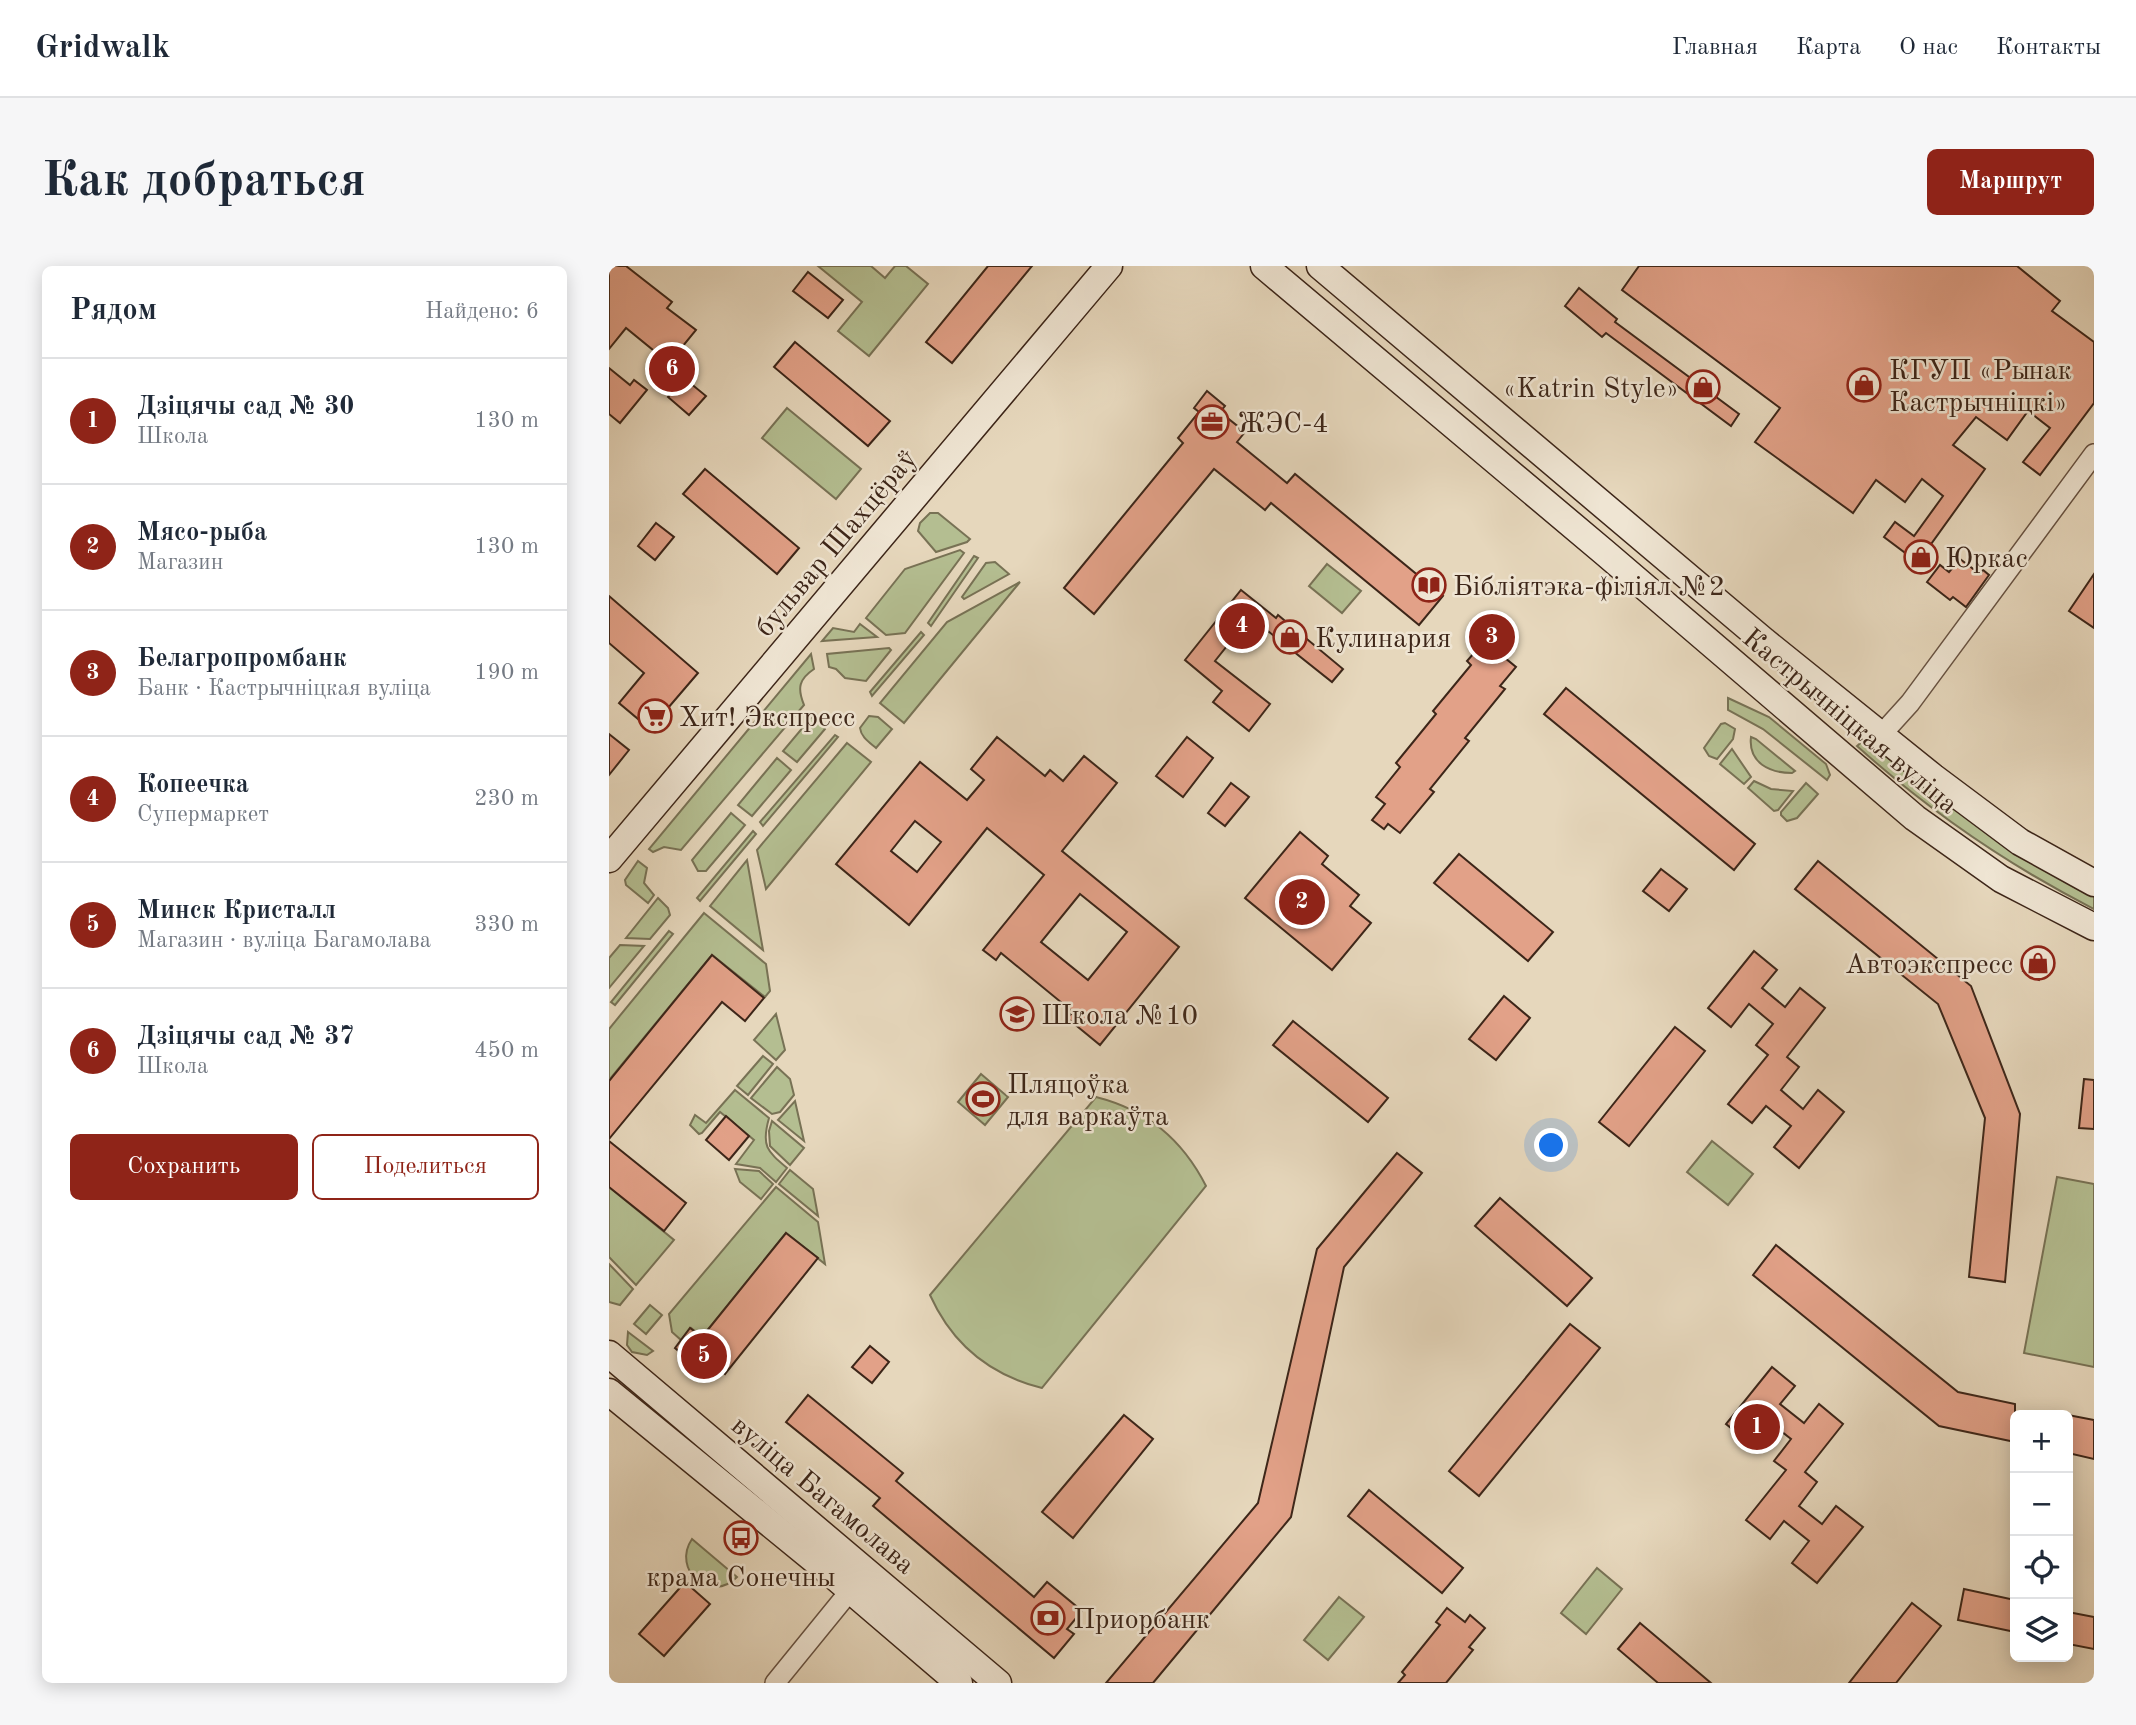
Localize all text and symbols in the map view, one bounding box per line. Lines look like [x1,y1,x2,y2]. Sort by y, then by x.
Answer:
text: Gridwalk [35,32,170,65]
text: Главная [1672,36,1758,60]
text: Карта [1796,36,1861,60]
text: О нас [1899,36,1958,60]
text: Контакты [1996,36,2101,60]
button: Маршрут [1927,149,2094,215]
text: Как добраться [42,158,366,207]
text: Рядом [70,296,157,326]
text: Найдено: 6 [425,300,539,323]
pin: 6 [649,343,695,395]
place label: КГУП «Рынак Кастрычніцкі» [1889,358,2072,418]
shop icon: КГУП «Рынак Кастрычніцкі» [1845,366,1883,404]
shop icon: «Katrin Style» [1684,368,1722,406]
place label: «Katrin Style» [1503,376,1679,404]
text: Дзіцячы сад № 30 [137,394,354,420]
office icon: ЖЭС-4 [1193,403,1231,441]
text: 1 [86,409,100,432]
text: 130 m [474,409,539,432]
place label: ЖЭС-4 [1237,411,1329,439]
text: Школа [137,425,208,448]
street label: бульвар Шахцёраў [751,445,924,643]
text: Мясо-рыба [137,520,267,546]
text: 2 [86,535,100,558]
text: 130 m [474,535,539,558]
shop icon: Юркас [1902,538,1940,576]
place label: Юркас [1945,546,2028,574]
text: Магазин [137,551,223,574]
library icon: Бібліятэка-філіял №2 [1410,566,1448,604]
place label: Бібліятэка-філіял №2 [1453,574,1725,602]
pin: 4 [1219,600,1265,652]
pin: 3 [1469,611,1515,663]
shop icon: Кулинария [1271,618,1309,656]
street label: Кастрычніцкая вуліца [1736,624,1962,820]
place label: Кулинария [1315,626,1451,654]
text: Белагропромбанк [137,646,347,672]
text: 3 [86,661,100,684]
text: 190 m [474,661,539,684]
text: Банк · Кастрычніцкая вуліца [137,677,431,700]
supermarket icon: Хит! Экспресс [636,697,674,735]
place label: Хит! Экспресс [679,705,855,733]
text: Копеечка [137,772,249,798]
text: 4 [86,787,100,810]
text: 230 m [474,787,539,810]
text: Супермаркет [137,803,269,826]
pin: 2 [1279,876,1325,928]
text: Минск Кристалл [137,898,336,924]
text: 5 [86,913,100,936]
text: 330 m [474,913,539,936]
text: Магазин · вуліца Багамолава [137,929,431,952]
shop icon: Автоэкспресс [2019,944,2057,982]
place label: Автоэкспресс [1845,952,2013,980]
school or university icon: Школа №10 [998,995,1036,1033]
place label: Школа №10 [1041,1003,1198,1031]
text: Дзіцячы сад № 37 [137,1024,354,1050]
text: 6 [86,1039,100,1062]
text: 450 m [474,1039,539,1062]
text: Школа [137,1055,208,1078]
place label: Пляцоўка для варкаўта [1007,1072,1169,1132]
sports icon: Пляцоўка для варкаўта [964,1080,1002,1118]
your location [1534,1128,1568,1162]
button: Сохранить [70,1134,298,1200]
button: Поделиться [312,1134,539,1200]
pin: 5 [681,1330,727,1382]
pin: 1 [1734,1401,1780,1453]
map controls [2010,1410,2073,1662]
button: + [2010,1410,2073,1473]
street label: вуліца Багамолава [725,1412,919,1581]
button: − [2010,1473,2073,1536]
bus stop icon: крама Сонечны [722,1519,760,1557]
button: locate [2010,1536,2073,1599]
place label: крама Сонечны [647,1565,835,1593]
bank icon: Приорбанк [1029,1599,1067,1637]
button: layers [2010,1599,2073,1662]
place label: Приорбанк [1073,1607,1210,1635]

